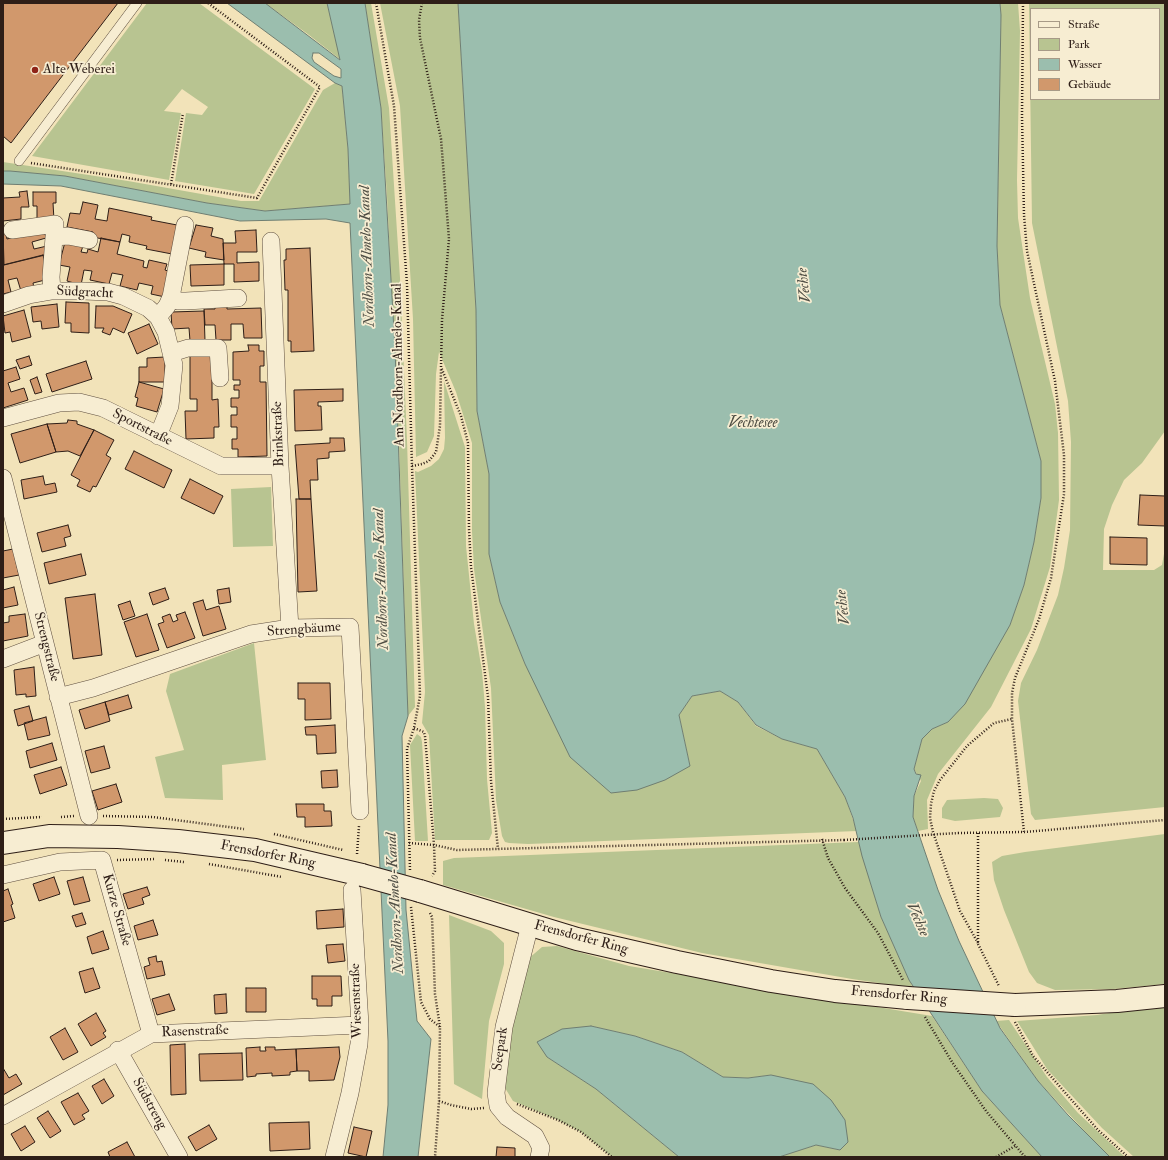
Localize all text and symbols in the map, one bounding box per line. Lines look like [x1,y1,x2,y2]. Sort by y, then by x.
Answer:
legend [1030,8,1160,100]
text: Straße [1068,17,1099,32]
text: Park [1068,37,1090,52]
text: Wasser [1068,57,1102,72]
place label: Alte Weberei [43,62,115,78]
marker: Alte Weberei [30,65,40,75]
text: Gebäude [1068,77,1111,92]
water label: Nordhorn-Almelo-Kanal [357,185,379,327]
water label: Vechte [794,267,816,303]
street label: Südgracht [56,283,114,303]
street label: Am Nordhorn-Almelo-Kanal [389,283,409,447]
street label: Brinkstraße [269,401,289,467]
street label: Sportstraße [109,406,175,450]
water label: Vechtesee [728,415,778,433]
water label: Nordhorn-Almelo-Kanal [371,508,393,650]
water label: Vechte [833,589,855,625]
street label: Strengstraße [29,610,63,684]
street label: Strengbäume [267,619,341,641]
water label: Nordhorn-Almelo-Kanal [383,832,409,974]
street label: Frensdorfer Ring [219,838,317,872]
street label: Kurze Straße [98,872,134,948]
water label: Vechte [902,900,932,940]
street label: Frensdorfer Ring [532,917,630,959]
street label: Wiesenstraße [347,963,367,1039]
street label: Frensdorfer Ring [850,983,948,1009]
street label: Rasenstraße [161,1022,229,1042]
street label: Seepark [490,1026,512,1072]
street label: Südstreng [128,1075,170,1133]

